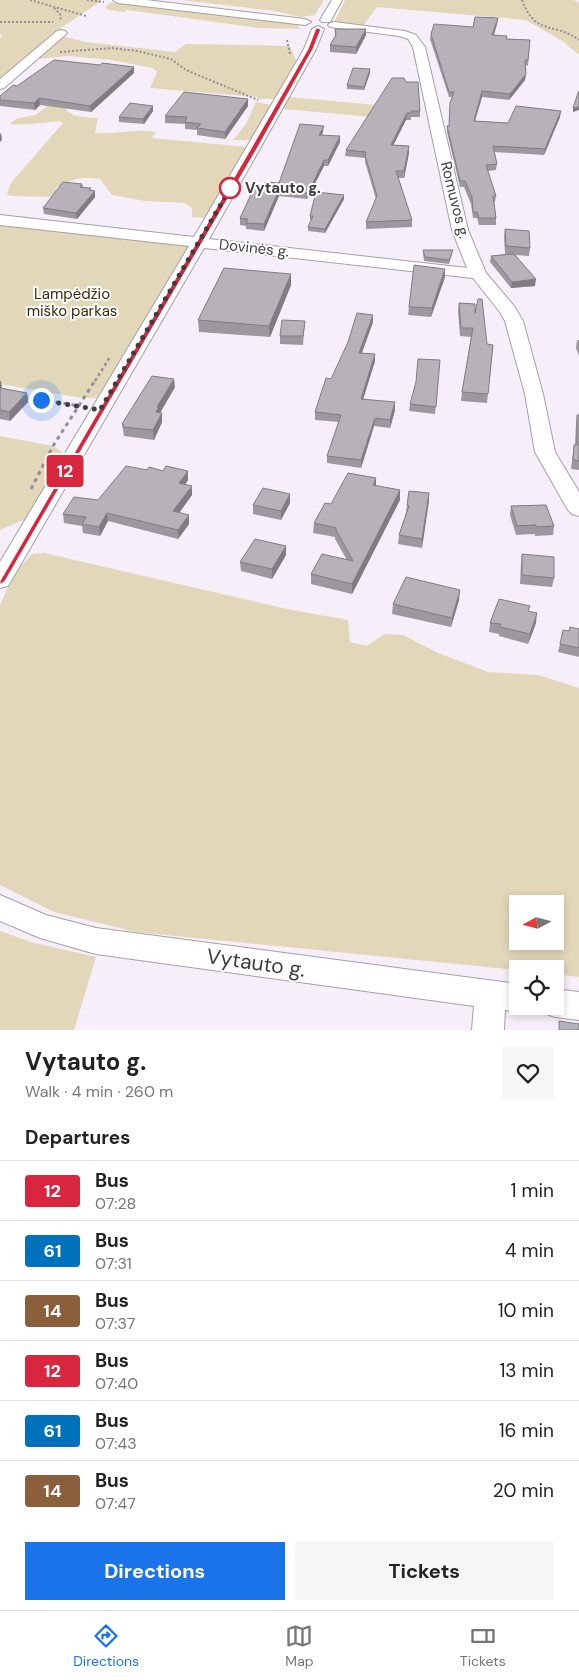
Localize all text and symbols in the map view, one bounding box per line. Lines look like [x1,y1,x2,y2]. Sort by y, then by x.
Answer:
street label: Romuvos g. [436,159,474,241]
marker: Vytauto g. [219,177,241,199]
place label: Vytauto g. [245,178,321,198]
street label: Dovinės g. [218,234,290,262]
park label: Lampėdžio miško parkas [27,284,117,321]
your location [29,388,54,413]
line badge: 12 [42,455,88,487]
text: 12 [57,459,73,483]
north arrow [509,895,564,950]
map controls [509,895,564,1015]
street label: Vytauto g. [205,942,307,984]
button: locate [509,960,564,1015]
text: Vytauto g. [25,1046,146,1077]
button: heart [502,1047,554,1099]
text: Walk · 4 min · 260 m [25,1081,173,1102]
text: Departures [25,1125,130,1150]
text: Bus [95,1168,129,1193]
text: 1 min [511,1178,554,1203]
text: 12 [44,1179,61,1203]
text: 07:28 [95,1193,136,1214]
text: Bus [95,1228,129,1253]
text: 4 min [505,1238,554,1263]
text: 61 [44,1239,61,1263]
text: 07:31 [95,1253,132,1274]
text: Bus [95,1288,129,1313]
text: 10 min [498,1298,554,1323]
text: 14 [43,1299,62,1323]
text: 07:37 [95,1313,135,1334]
text: Bus [95,1348,129,1373]
text: 13 min [499,1358,554,1383]
text: 12 [44,1359,61,1383]
text: 07:40 [95,1373,138,1394]
text: Bus [95,1408,129,1433]
text: 16 min [499,1418,554,1443]
text: 61 [44,1419,61,1443]
text: 07:43 [95,1433,137,1454]
text: Bus [95,1468,129,1493]
text: 20 min [493,1478,554,1503]
text: 14 [43,1479,62,1503]
text: 07:47 [95,1493,136,1514]
button: Directions [25,1542,285,1600]
button: Tickets [295,1542,554,1600]
tab: Directions [73,1622,139,1670]
tab: Map [285,1622,314,1670]
tab: Tickets [460,1622,506,1670]

